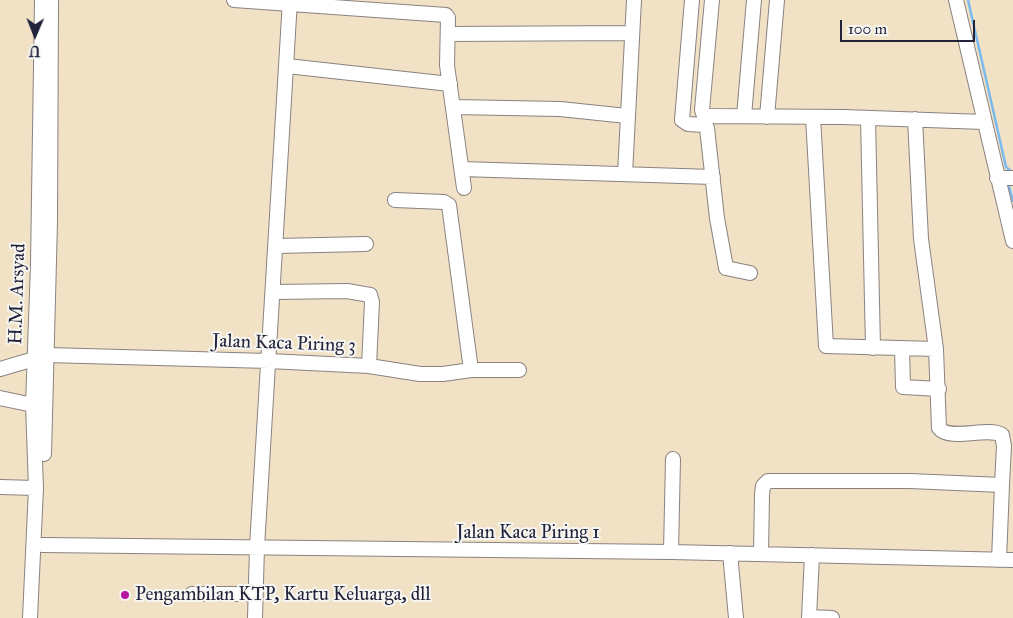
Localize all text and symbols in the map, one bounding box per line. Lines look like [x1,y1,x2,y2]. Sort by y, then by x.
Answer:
north arrow [10,10,60,60]
scale bar [843,10,978,42]
text: 100 m [848,20,887,38]
text: U [29,42,40,59]
street label: H.M. Arsyad [5,243,31,345]
street label: Jalan Kaca Piring 3 [212,330,356,358]
street label: Jalan Kaca Piring 1 [456,522,600,544]
place label: Pengambilan KTP, Kartu Keluarga, dll [135,584,431,606]
marker: Pengambilan KTP, Kartu Keluarga, dll [119,589,131,601]

